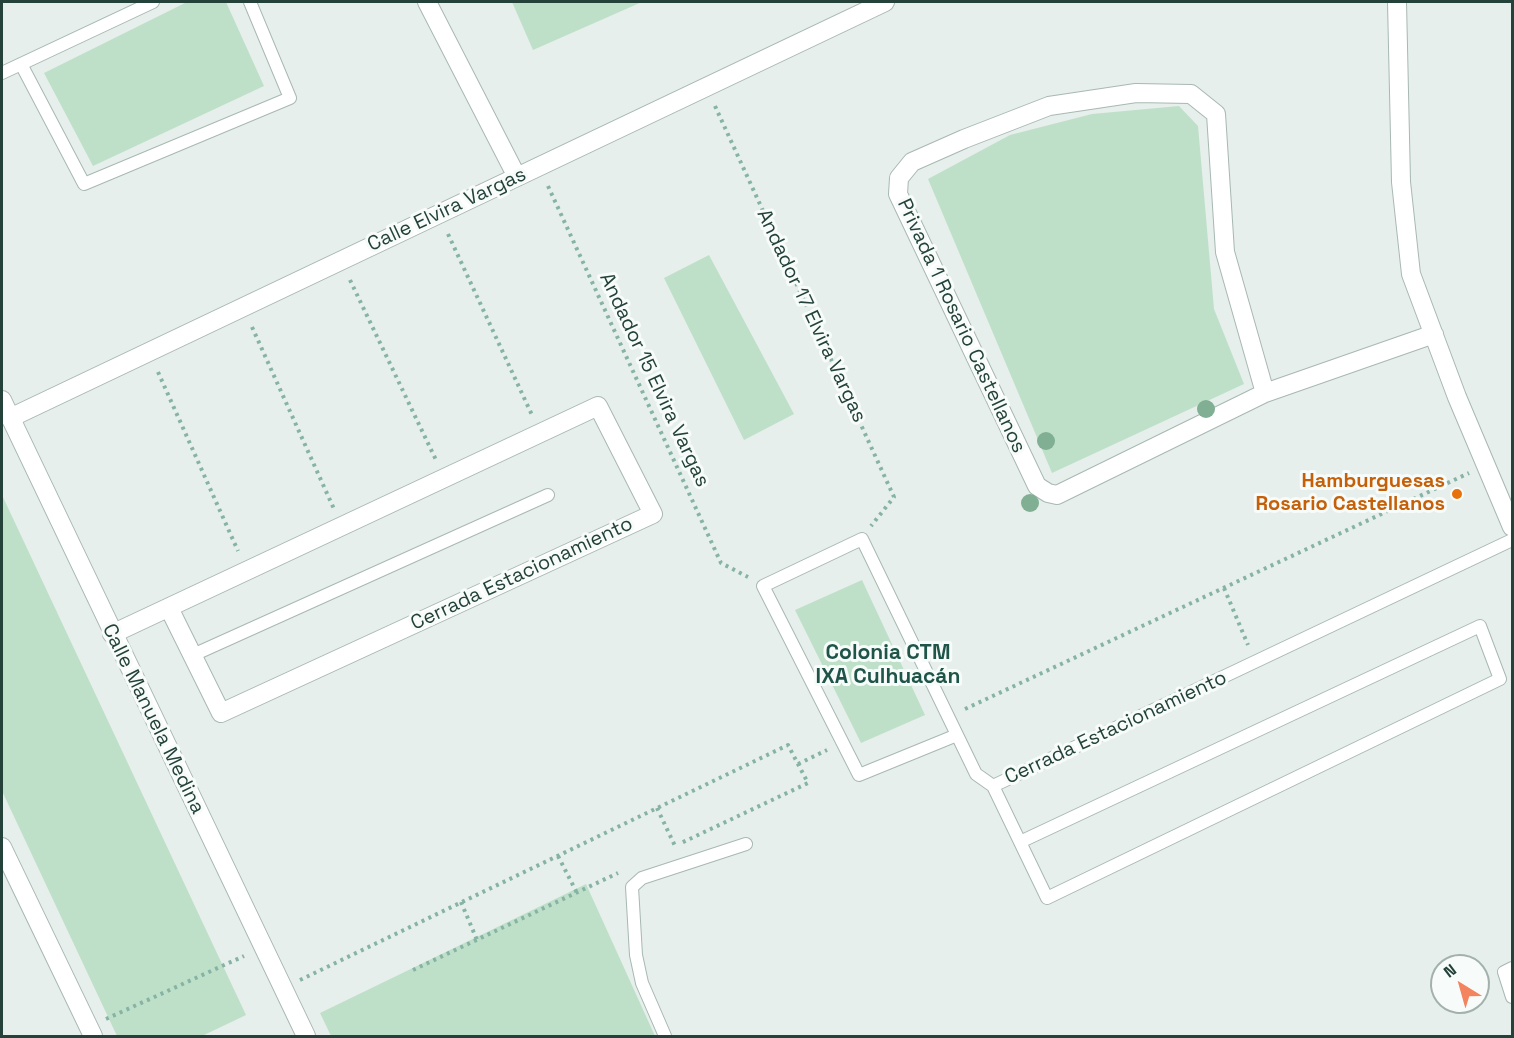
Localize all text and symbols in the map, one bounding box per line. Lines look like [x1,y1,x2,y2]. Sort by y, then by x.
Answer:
street label: Calle Elvira Vargas [364,163,530,257]
street label: Privada 1 Rosario Castellanos [891,195,1031,457]
street label: Andador 17 Elvira Vargas [751,206,871,426]
street label: Andador 15 Elvira Vargas [594,269,714,491]
place label: Hamburguesas Rosario Castellanos [1255,470,1445,517]
marker: Hamburguesas Rosario Castellanos [1450,487,1464,501]
street label: Cerrada Estacionamiento [407,512,637,636]
street label: Calle Manuela Medina [97,620,209,818]
district label: Colonia CTM IXA Culhuacán [816,640,960,690]
street label: Cerrada Estacionamiento [1001,666,1231,790]
north arrow [1430,954,1490,1014]
text: N [1439,959,1461,982]

